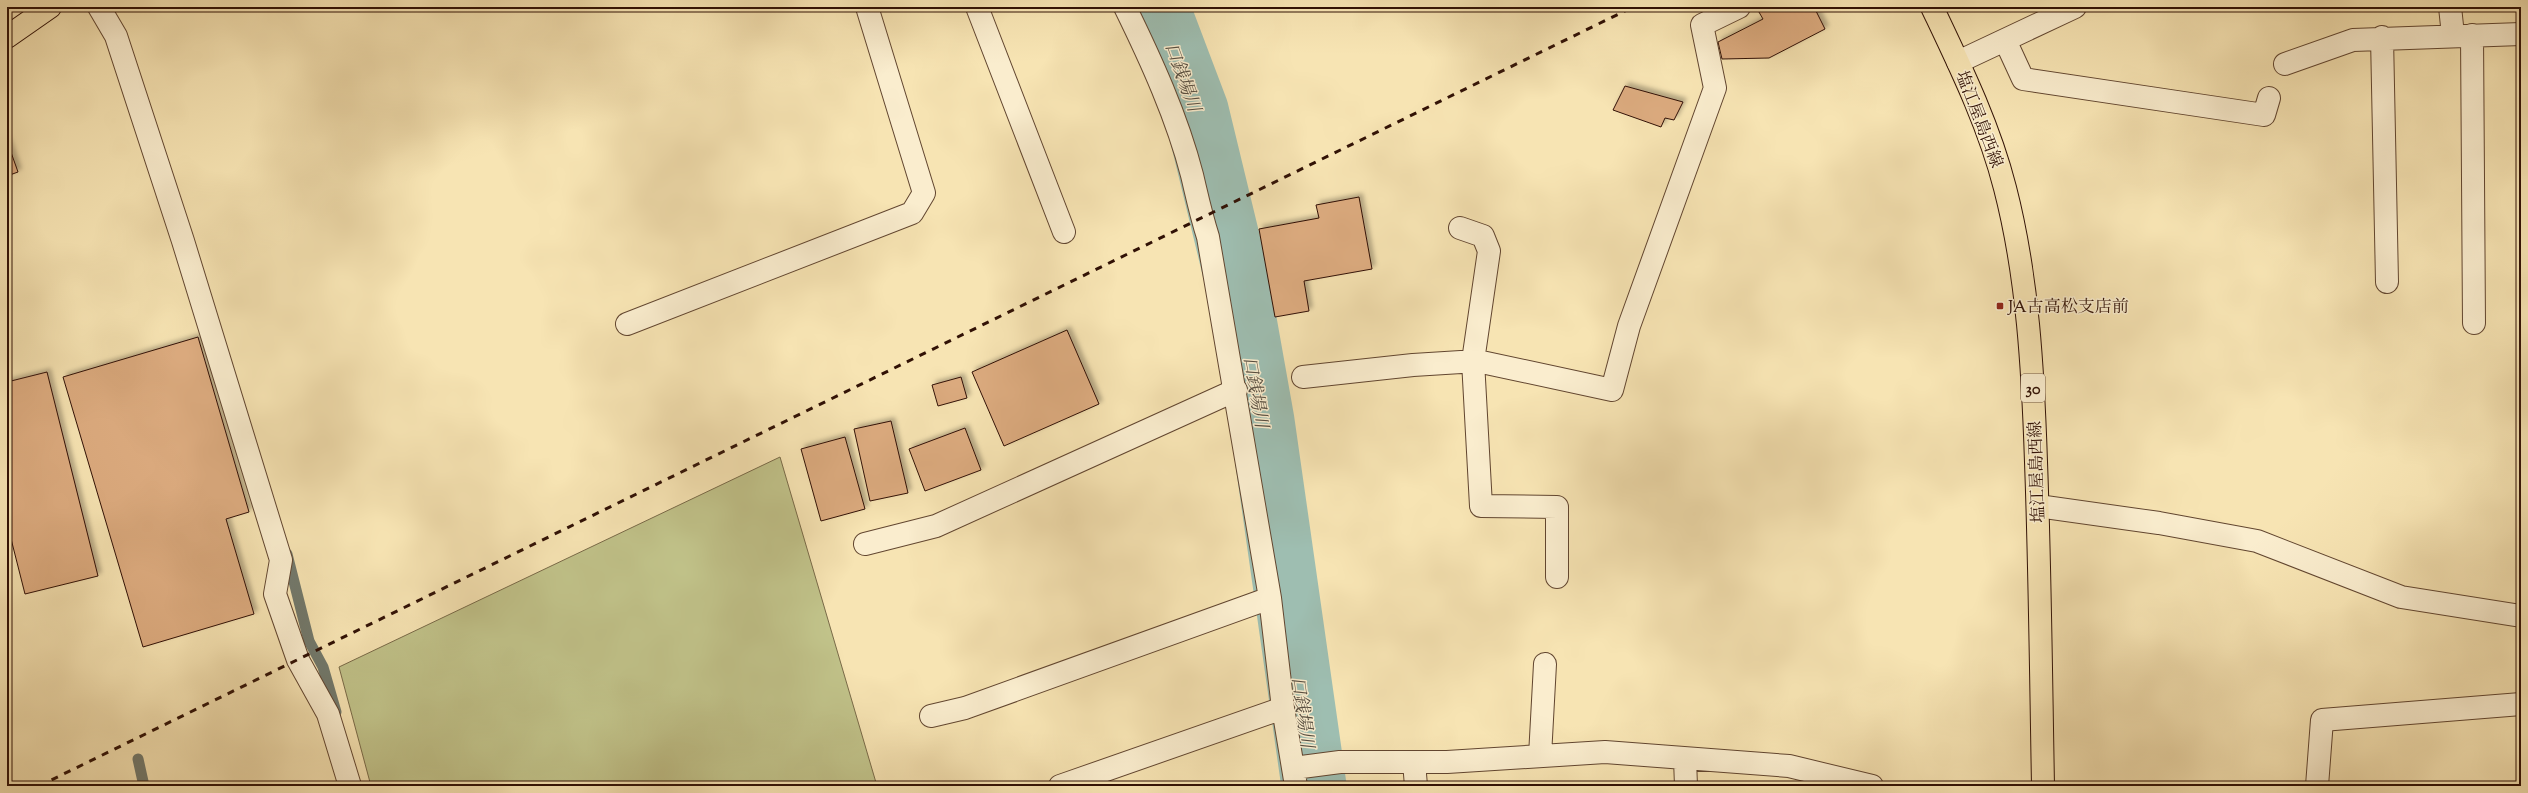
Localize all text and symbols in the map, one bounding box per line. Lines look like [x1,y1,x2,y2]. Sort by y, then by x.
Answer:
water label: 口銭場川 [1157,39,1206,118]
street label: 塩江屋島西線 [1949,68,2008,172]
place label: JA古高松支店前 [2007,296,2129,320]
marker: JA古高松支店前 [1995,301,2005,311]
water label: 口銭場川 [1235,355,1273,432]
road number: 30 [2021,374,2045,402]
street label: 塩江屋島西線 [2024,421,2052,523]
water label: 口銭場川 [1283,675,1319,752]

